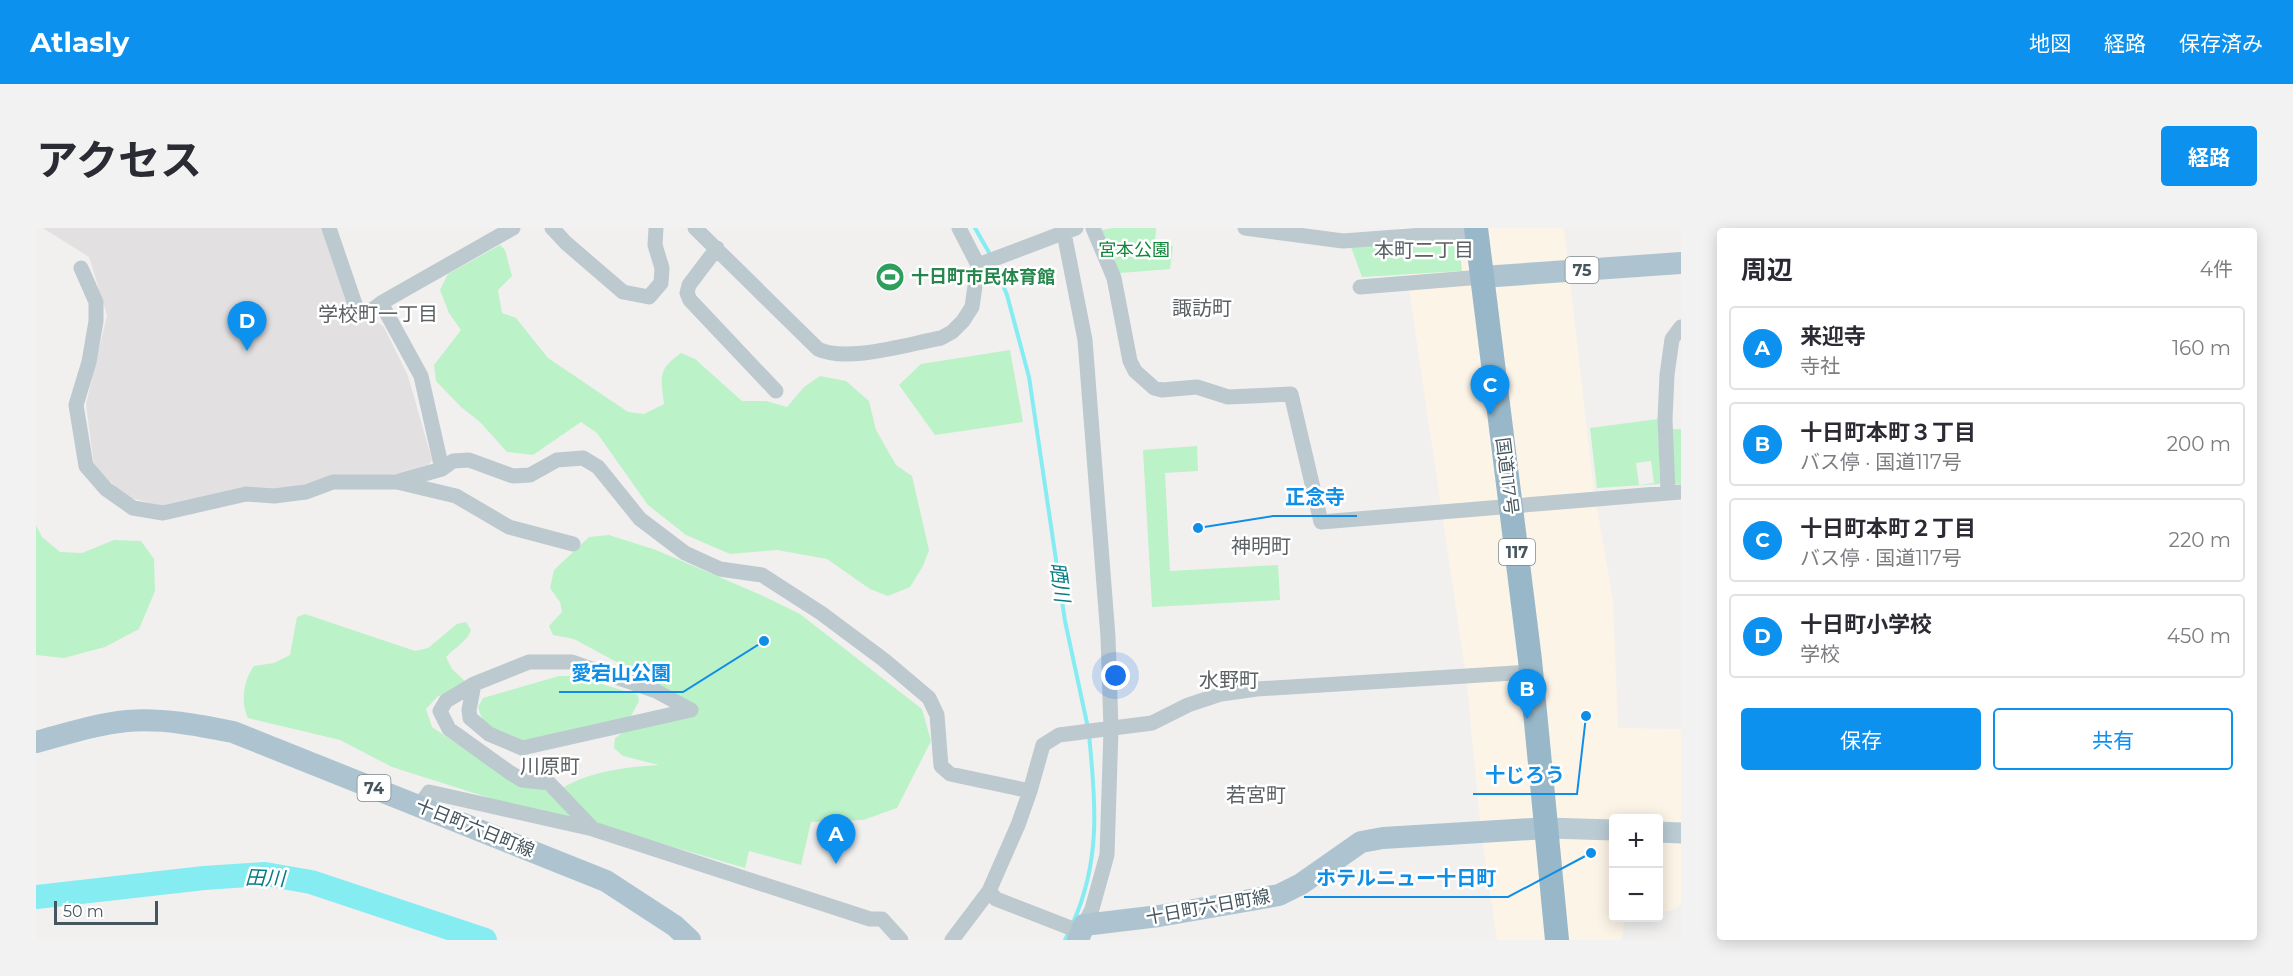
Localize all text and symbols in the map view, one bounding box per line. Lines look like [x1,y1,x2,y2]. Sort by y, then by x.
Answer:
text: Atlasly [30,25,129,59]
text: 地図 [2029,31,2071,56]
text: 経路 [2104,31,2146,56]
text: 保存済み [2179,31,2263,56]
button: 経路 [2161,126,2257,186]
text: アクセス [36,134,202,186]
district label: 本町二丁目 [1374,238,1474,262]
park label: 宮本公園 [1098,239,1170,261]
text: 周辺 [1741,254,1793,286]
road number: 75 [1566,257,1598,283]
text: 4件 [2200,257,2233,281]
sports icon: 十日町市民体育館 [874,261,906,293]
place label: 十日町市民体育館 [911,266,1055,288]
district label: 諏訪町 [1172,296,1232,320]
pin: D [228,302,266,351]
district label: 学校町一丁目 [318,302,438,326]
text: 来迎寺 [1800,323,1866,350]
text: A [1755,336,1770,360]
text: 160 m [2172,336,2231,360]
text: 寺社 [1800,354,1840,378]
pin: C [1470,366,1510,415]
text: 十日町本町３丁目 [1800,419,1976,446]
text: B [1755,432,1770,456]
text: 200 m [2167,432,2231,456]
street label: 国道117号 [1491,436,1523,516]
text: バス停 · 国道117号 [1800,450,1962,474]
callout: 正念寺 [1273,478,1357,516]
text: 正念寺 [1285,485,1345,509]
text: 十日町本町２丁目 [1800,515,1976,542]
text: C [1755,528,1770,552]
text: 220 m [2169,528,2231,552]
district label: 神明町 [1231,534,1291,558]
road number: 117 [1499,539,1535,565]
text: バス停 · 国道117号 [1800,546,1962,570]
water label: 晒川 [1045,561,1075,605]
text: 十日町小学校 [1800,611,1932,638]
text: D [1754,624,1771,648]
text: 450 m [2167,624,2231,648]
text: 学校 [1800,642,1840,666]
callout: 愛宕山公園 [559,654,683,692]
text: 愛宕山公園 [571,661,671,685]
your location [1101,661,1130,690]
district label: 水野町 [1199,668,1259,692]
pin: B [1508,670,1546,719]
button: 保存 [1741,708,1981,770]
button: 共有 [1993,708,2233,770]
district label: 川原町 [520,754,580,778]
callout: 十じろう [1473,756,1577,794]
text: 十じろう [1485,763,1565,787]
road number: 74 [358,775,390,801]
district label: 若宮町 [1226,783,1286,807]
street label: 十日町六日町線 [412,794,538,862]
pin: A [816,814,856,864]
map controls [1609,814,1663,922]
button: + [1609,814,1663,868]
callout: ホテルニュー十日町 [1304,859,1508,897]
water label: 田川 [245,865,287,891]
text: ホテルニュー十日町 [1316,866,1496,890]
button: − [1609,868,1663,922]
street label: 十日町六日町線 [1144,885,1272,929]
scale bar [54,898,158,926]
text: 50 m [63,902,104,921]

